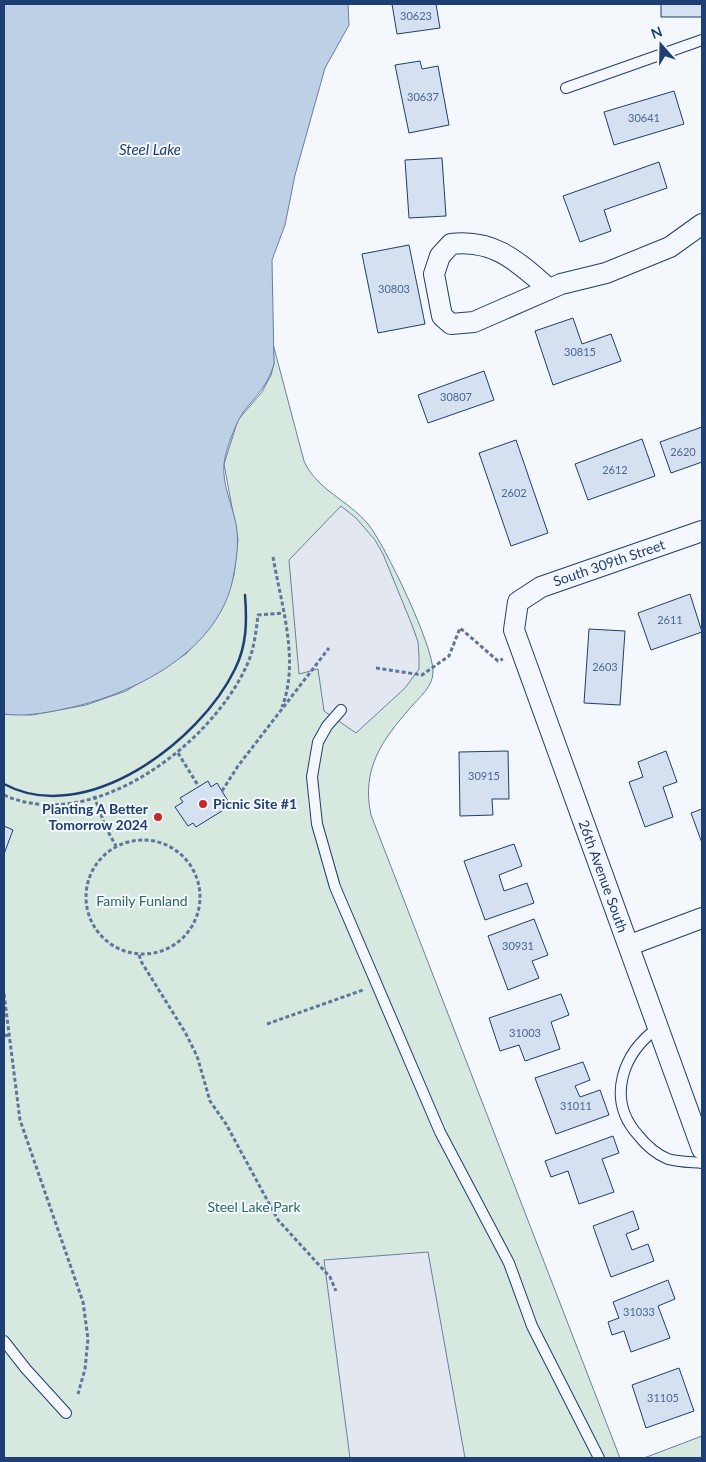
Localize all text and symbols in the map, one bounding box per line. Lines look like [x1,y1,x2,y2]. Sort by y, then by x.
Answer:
house number: 30623 [400,9,432,22]
north arrow [636,20,686,70]
text: N [648,22,664,42]
house number: 30637 [407,90,439,103]
house number: 30641 [628,111,660,124]
water label: Steel Lake [119,140,181,158]
house number: 30803 [378,282,410,295]
house number: 30815 [564,345,596,358]
house number: 30807 [440,390,472,403]
house number: 2620 [670,445,696,458]
house number: 2612 [602,463,628,476]
house number: 2602 [501,486,527,499]
street label: South 309th Street [551,535,667,590]
house number: 2611 [657,613,683,626]
house number: 2603 [592,660,618,673]
house number: 30915 [468,769,500,782]
place label: Picnic Site #1 [213,795,297,812]
marker: Picnic Site #1 [197,798,209,810]
place label: Planting A Better Tomorrow 2024 [42,800,149,833]
marker: Planting A Better Tomorrow 2024 [152,811,164,823]
street label: 26th Avenue South [575,817,632,935]
park label: Family Funland [96,892,188,909]
house number: 30931 [502,939,534,952]
house number: 31003 [509,1026,541,1039]
house number: 31011 [560,1099,592,1112]
park label: Steel Lake Park [207,1198,301,1215]
house number: 31033 [623,1305,655,1318]
house number: 31105 [647,1391,679,1404]

